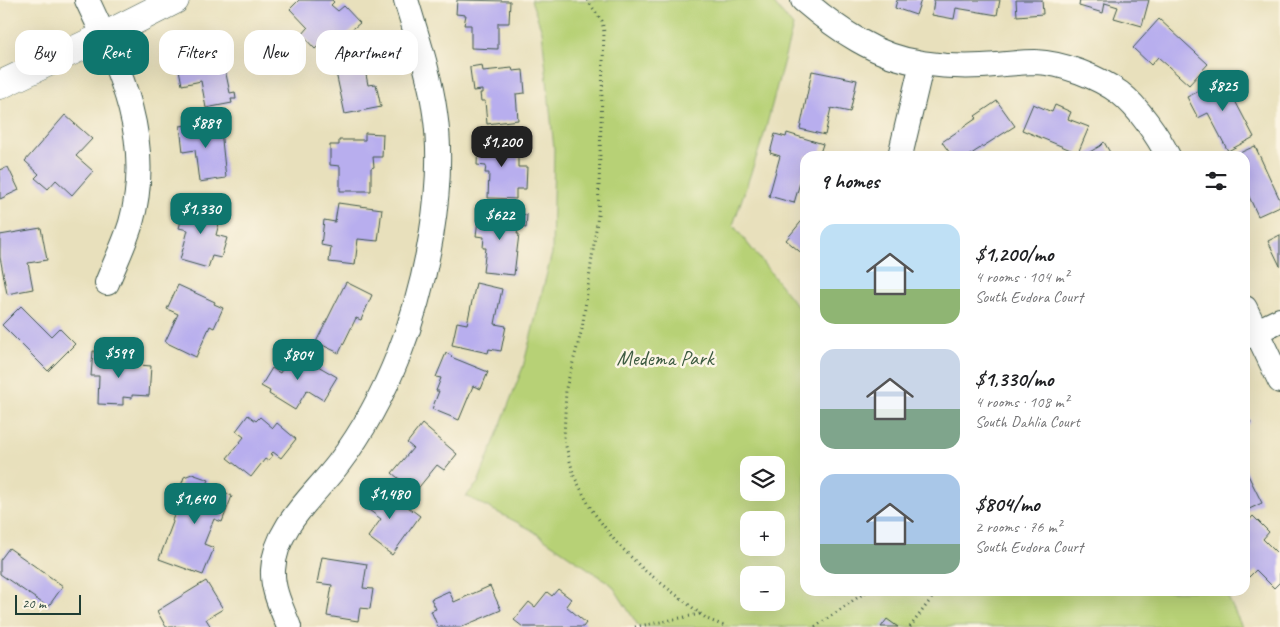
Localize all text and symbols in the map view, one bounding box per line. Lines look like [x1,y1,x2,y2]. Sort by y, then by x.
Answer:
chip: Buy [15,30,73,75]
chip: Rent [83,30,149,75]
chip: Filters [159,30,234,75]
chip: New [244,30,306,75]
chip: Apartment [316,30,418,75]
pin: $825 [1193,70,1253,112]
text: $825 [1209,76,1237,96]
pin: $889 [176,106,236,149]
text: $889 [192,113,220,133]
pin: $1,200 [461,126,543,168]
text: $1,200 [482,132,522,152]
icon: filters [1202,167,1230,195]
text: 9 homes [820,168,879,194]
pin: $1,330 [160,192,242,235]
pin: $622 [470,198,530,241]
text: $1,330 [181,199,221,219]
text: $622 [485,205,515,225]
text: $1,200/mo [975,241,1053,267]
icon: home [860,244,920,304]
text: 4 rooms · 104 m² [975,267,1069,287]
text: South Eudora Court [975,287,1083,307]
pin: $599 [89,336,149,379]
pin: $804 [268,338,328,381]
text: $599 [105,343,133,363]
text: $804 [284,345,312,365]
park label: Medema Park [617,345,716,371]
text: $1,330/mo [975,366,1053,392]
icon: home [860,369,920,429]
text: 4 rooms · 108 m² [975,392,1069,412]
text: South Dahlia Court [975,412,1080,432]
map controls [740,456,785,611]
button: layers [740,456,785,501]
pin: $1,480 [349,478,431,520]
pin: $1,640 [154,482,236,525]
text: $1,480 [370,484,410,504]
text: $1,640 [175,489,215,509]
text: $804/mo [975,491,1040,517]
icon: home [860,494,920,554]
button: + [740,511,785,556]
text: 2 rooms · 76 m² [975,517,1061,537]
text: South Eudora Court [975,537,1083,557]
button: − [740,566,785,611]
scale bar [15,592,81,615]
text: 20 m [22,595,46,612]

